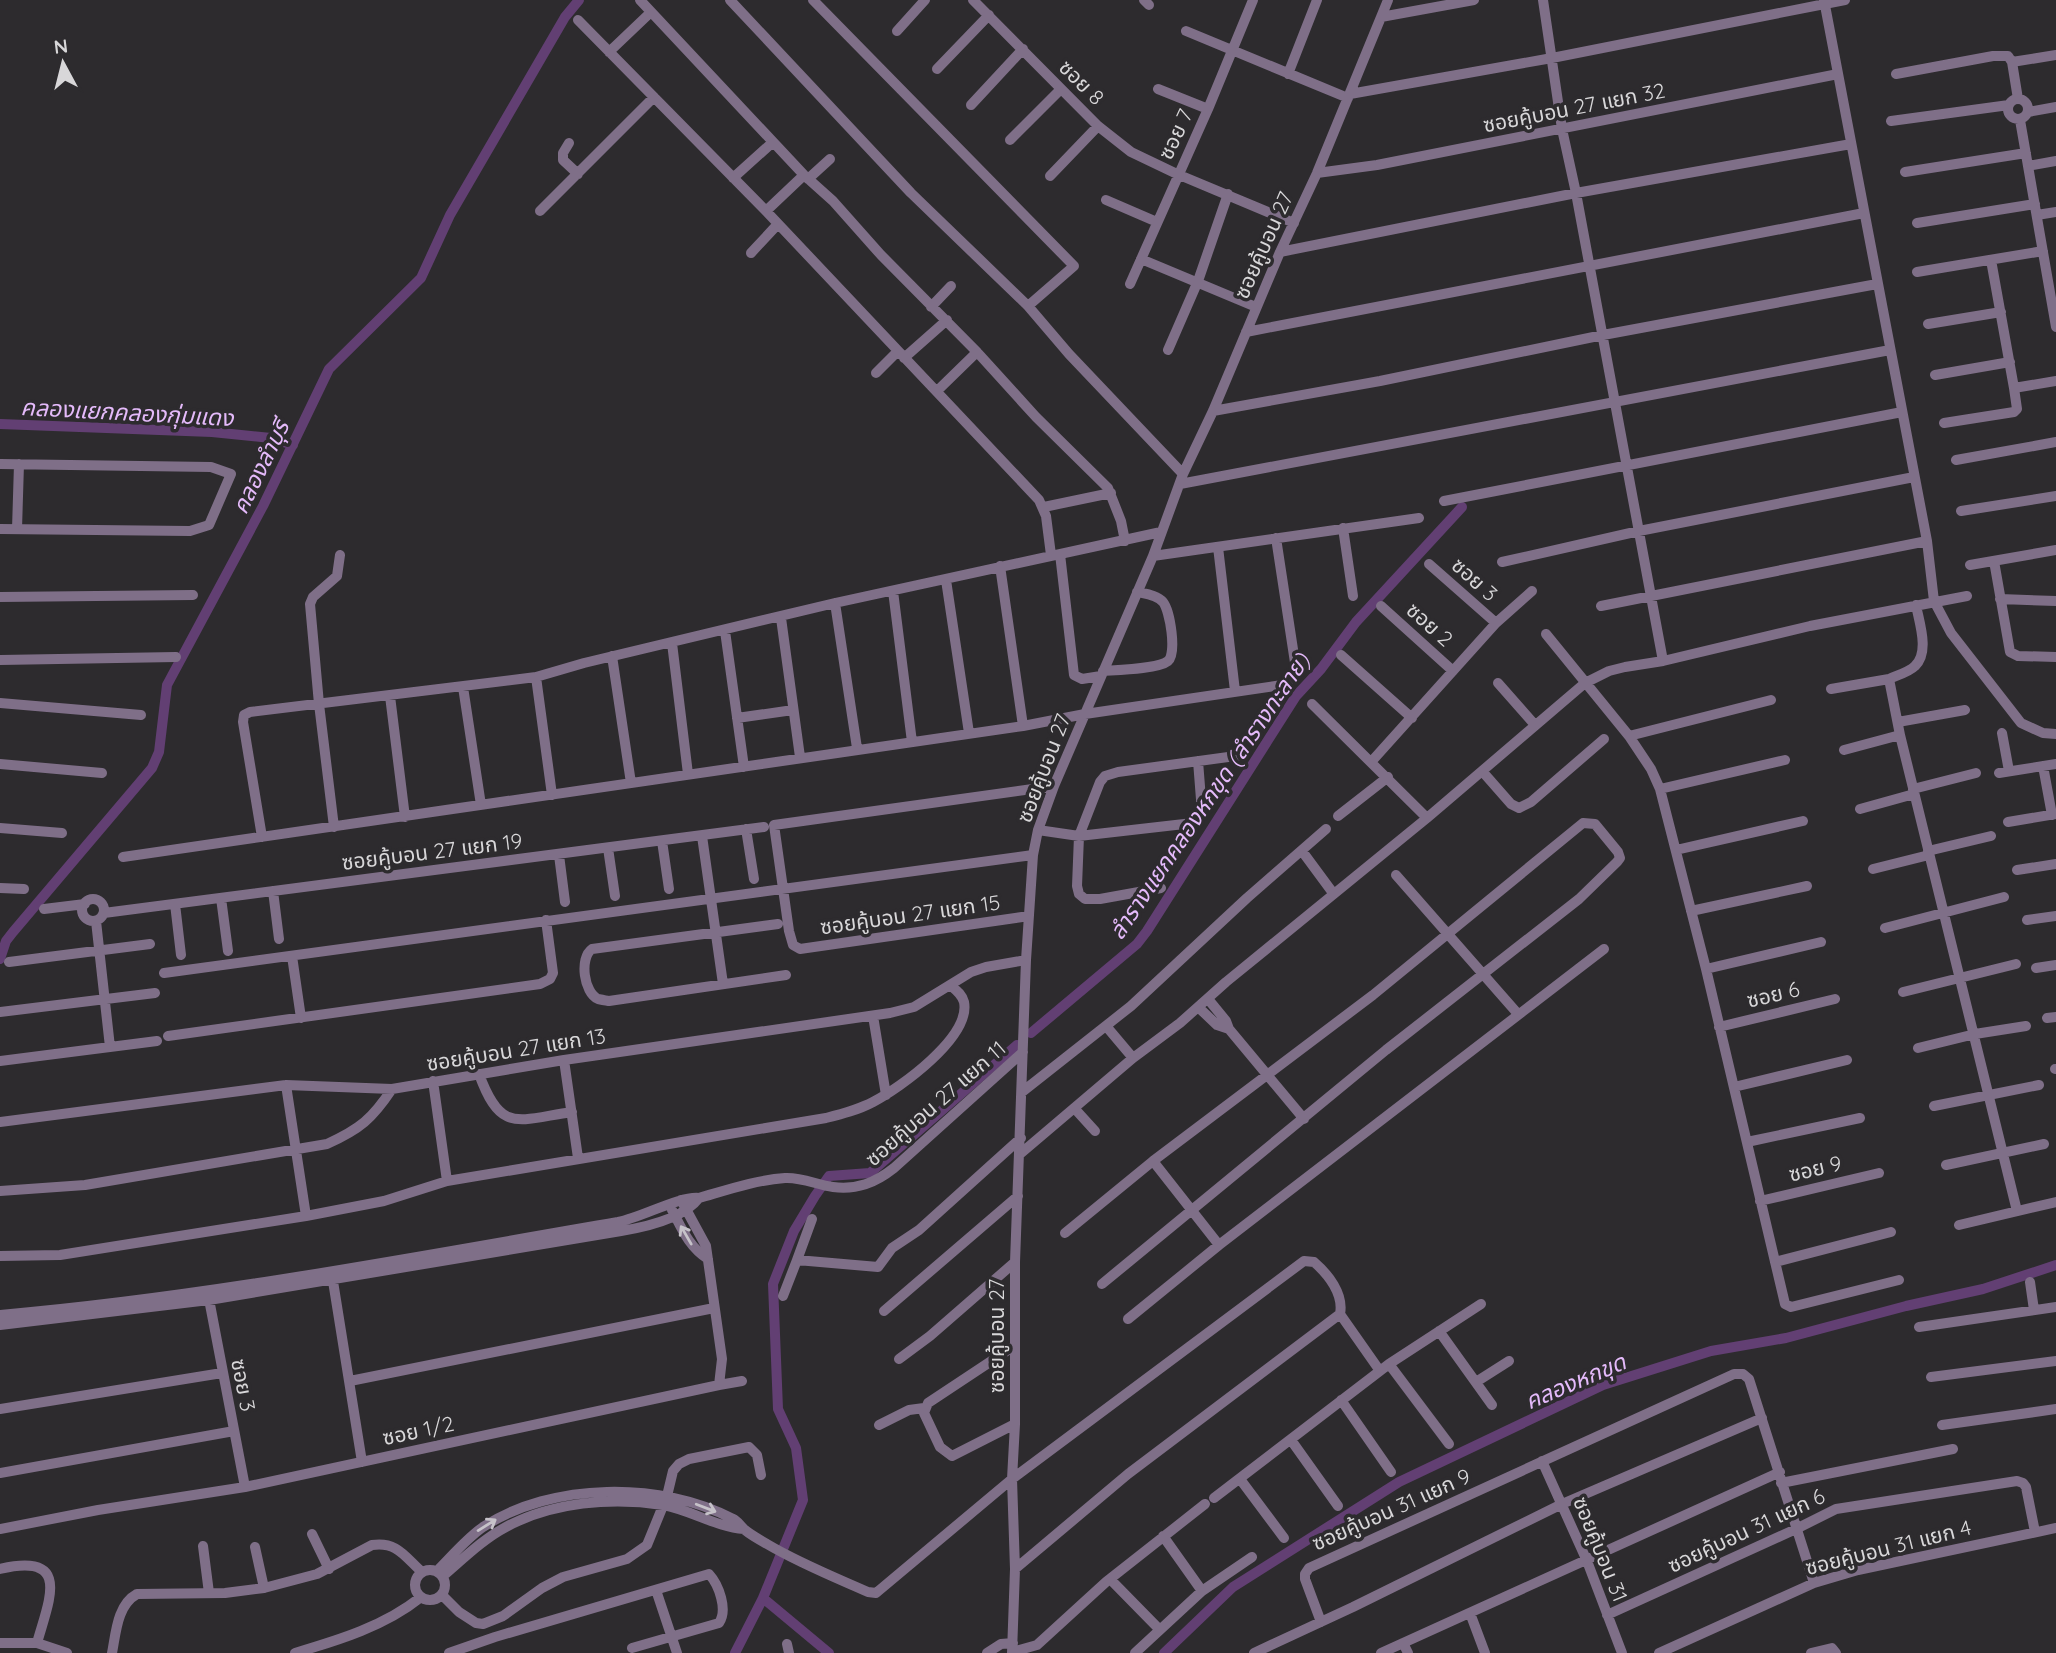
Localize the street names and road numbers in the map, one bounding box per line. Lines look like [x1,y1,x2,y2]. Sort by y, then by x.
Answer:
street label: ซอย 8 [1054,54,1110,110]
street label: ซอยคู้บอน 27 แยก 32 [1481,77,1667,138]
street label: ซอย 7 [1152,104,1198,163]
street label: ซอยคู้บอน 27 [1228,187,1299,303]
street label: ซอย 3 [1447,552,1503,606]
street label: ซอย 2 [1401,596,1459,652]
street label: ซอยคู้บอน 27 [1010,710,1077,826]
street label: ซอยคู้บอน 27 แยก 19 [340,827,524,876]
street label: ซอยคู้บอน 27 แยก 15 [818,888,1002,940]
street label: ซอย 6 [1744,975,1802,1013]
street label: ซอยคู้บอน 27 แยก 13 [425,1022,608,1077]
street label: ซอยคู้บอน 27 แยก 11 [859,1035,1011,1172]
street label: ซอย 9 [1786,1149,1844,1187]
street label: ซอยคู้บอน 27 [983,1279,1010,1393]
street label: ซอย 3 [226,1357,262,1413]
street label: ซอย 1/2 [380,1410,456,1450]
street label: ซอยคู้บอน 31 แยก 9 [1308,1462,1475,1557]
street label: ซอยคู้บอน 31 แยก 6 [1663,1482,1829,1579]
street label: ซอยคู้บอน 31 [1567,1493,1634,1606]
street label: ซอยคู้บอน 31 แยก 4 [1802,1514,1974,1581]

